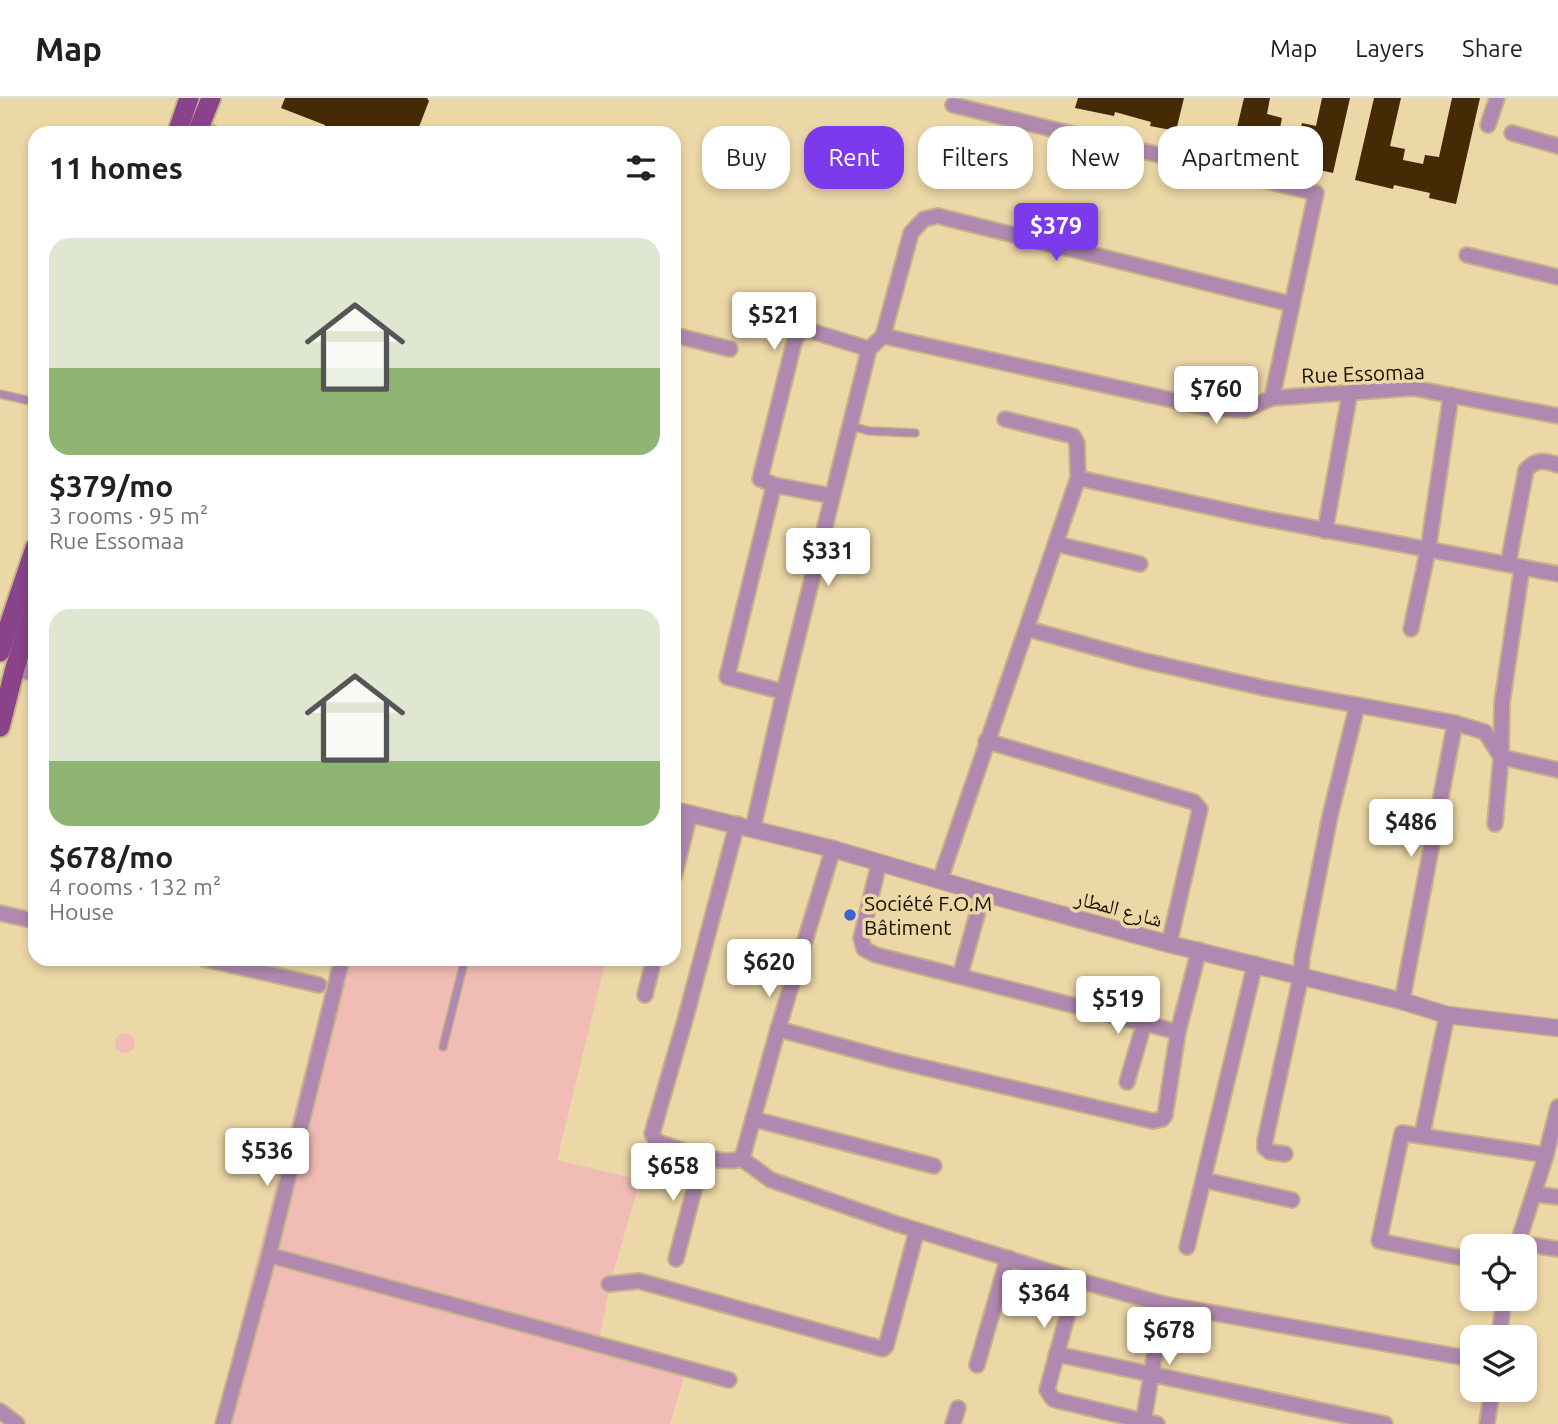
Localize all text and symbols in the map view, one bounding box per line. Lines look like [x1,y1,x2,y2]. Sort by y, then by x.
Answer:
text: Map [35,30,102,67]
text: Map [1270,35,1317,62]
text: Layers [1355,35,1424,62]
text: Share [1462,35,1523,62]
chip: Buy [702,126,790,189]
chip: Rent [804,126,904,189]
chip: Filters [918,126,1033,189]
chip: New [1047,126,1144,189]
chip: Apartment [1158,126,1323,189]
icon: filters [622,149,660,187]
text: 11 homes [49,151,183,185]
pin: $379 [1015,204,1097,263]
text: $379 [1030,213,1082,238]
icon: home [292,284,418,410]
pin: $521 [733,292,815,352]
text: $521 [748,302,800,327]
street label: Rue Essomaa [1301,359,1425,387]
pin: $760 [1175,366,1257,426]
text: $760 [1190,376,1242,401]
text: $379/mo [49,469,173,503]
text: 3 rooms · 95 m² [49,503,208,528]
text: Rue Essomaa [49,528,184,553]
pin: $331 [787,528,869,588]
text: $331 [802,538,854,563]
icon: home [292,655,418,781]
pin: $486 [1370,800,1452,859]
text: $486 [1385,809,1437,834]
text: $678/mo [49,840,173,874]
text: 4 rooms · 132 m² [49,874,221,899]
street label: شارع المطار [1071,885,1165,933]
place label: Société F.O.M Bâtiment [864,891,992,939]
text: House [49,899,114,924]
marker: Société F.O.M Bâtiment [842,907,858,923]
pin: $620 [728,940,810,999]
text: $620 [743,949,795,974]
pin: $519 [1077,976,1159,1036]
text: $519 [1092,986,1144,1011]
pin: $536 [226,1128,308,1188]
text: $536 [241,1138,293,1163]
pin: $658 [632,1144,714,1203]
text: $658 [647,1153,699,1178]
map controls [1460,1234,1537,1402]
button: locate [1460,1234,1537,1311]
pin: $364 [1003,1270,1085,1330]
text: $364 [1018,1280,1070,1305]
pin: $678 [1128,1308,1210,1367]
text: $678 [1143,1317,1195,1342]
button: layers [1460,1325,1537,1402]

